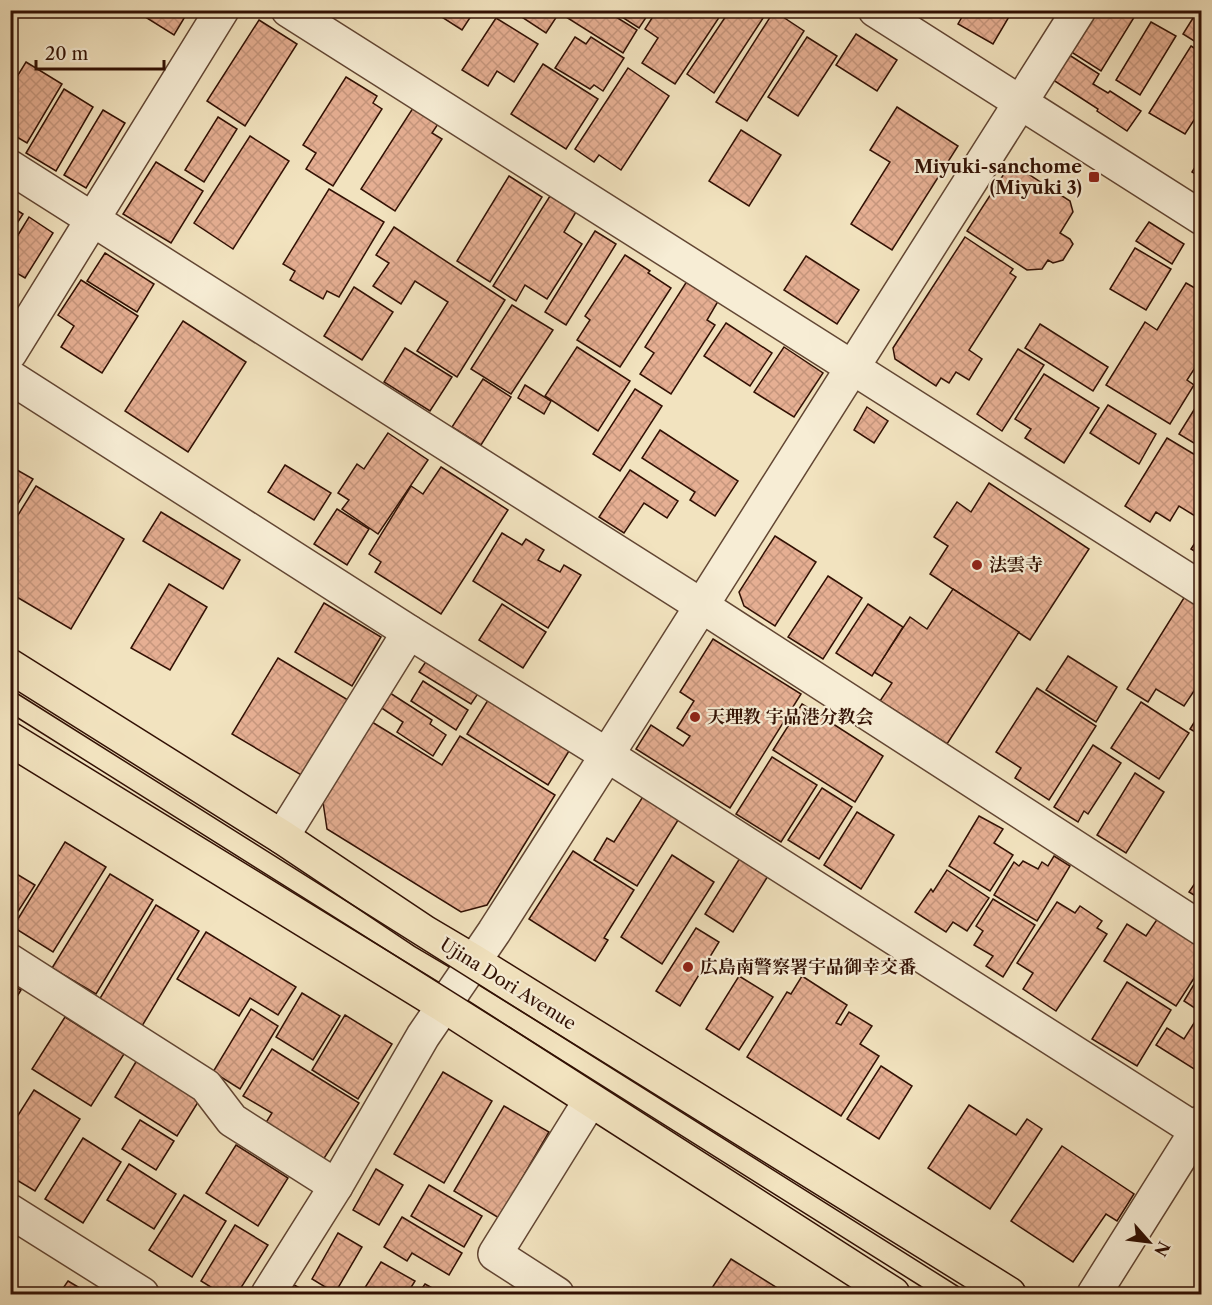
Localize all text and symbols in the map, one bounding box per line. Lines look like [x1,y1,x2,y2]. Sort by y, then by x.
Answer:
scale bar [36,33,164,71]
text: 20 m [45,43,89,65]
place label: Miyuki-sanchome (Miyuki 3) [914,156,1082,199]
marker: Miyuki-sanchome (Miyuki 3) [1087,170,1101,184]
place label: 法雲寺 [989,554,1043,576]
marker: 法雲寺 [970,558,984,572]
place label: 天理教 宇品港分教会 [707,706,874,728]
marker: 天理教 宇品港分教会 [688,710,702,724]
street label: Ujina Dori Avenue [436,933,580,1035]
place label: 広島南警察署宇品御幸交番 [700,956,916,978]
marker: 広島南警察署宇品御幸交番 [681,960,695,974]
north arrow [1119,1212,1179,1272]
text: N [1150,1238,1174,1260]

